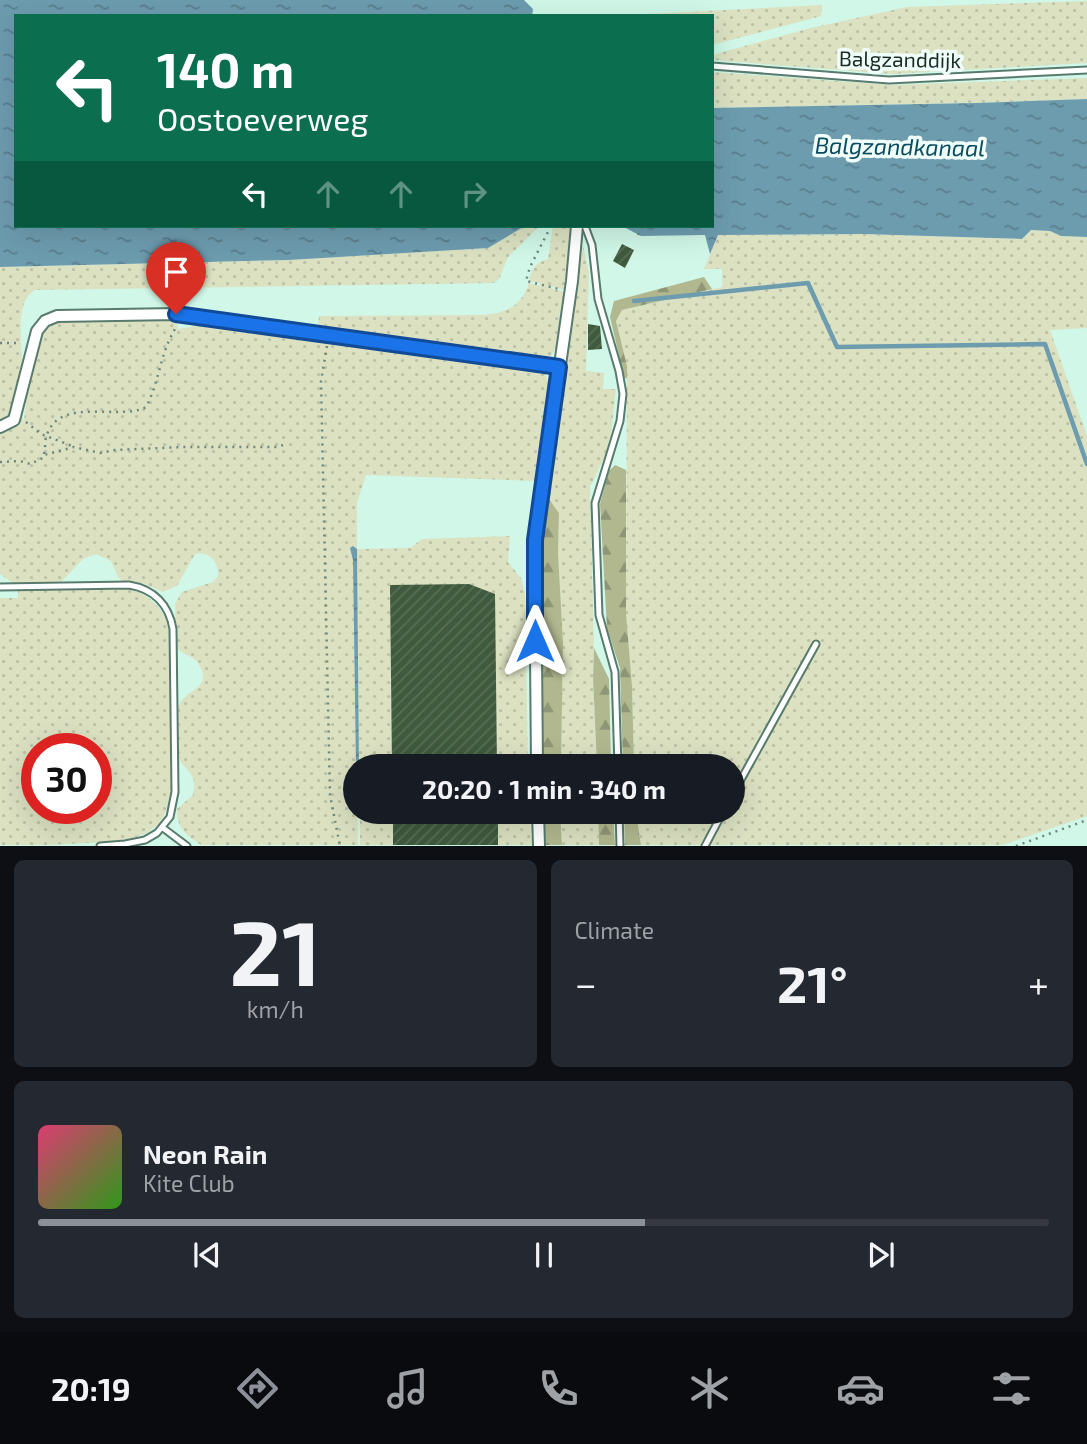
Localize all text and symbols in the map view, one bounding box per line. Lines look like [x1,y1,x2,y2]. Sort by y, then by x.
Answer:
text: 140 m [157,39,294,98]
icon: left [42,42,133,133]
street label: Balgzanddijk [839,45,962,73]
text: Oostoeverweg [157,99,368,137]
water label: Balgzandkanaal [815,131,985,161]
icon: left [236,175,274,213]
icon: ahead [309,175,347,213]
icon: ahead [382,175,420,213]
icon: right [455,175,493,213]
pin [146,242,206,314]
icon: arrive [157,253,195,291]
position arrow [498,604,572,678]
speed limit sign: 30 [21,733,112,824]
text: 20:20 · 1 min · 340 m [422,773,666,804]
text: 21 [229,895,321,1004]
text: Climate [575,916,654,944]
text: 21° [777,951,848,1013]
text: − [575,960,597,1006]
text: + [1028,960,1049,1006]
text: km/h [247,995,304,1023]
text: Neon Rain [143,1138,267,1169]
text: Kite Club [143,1169,235,1197]
icon: previous [188,1236,226,1274]
icon: pause [525,1236,563,1274]
icon: next [862,1236,900,1274]
icon: directions [233,1364,282,1413]
icon: music [383,1364,432,1413]
icon: phone [534,1364,583,1413]
icon: climate [685,1364,734,1413]
icon: car [836,1364,885,1413]
icon: filters [987,1364,1036,1413]
text: 20:19 [51,1369,131,1407]

